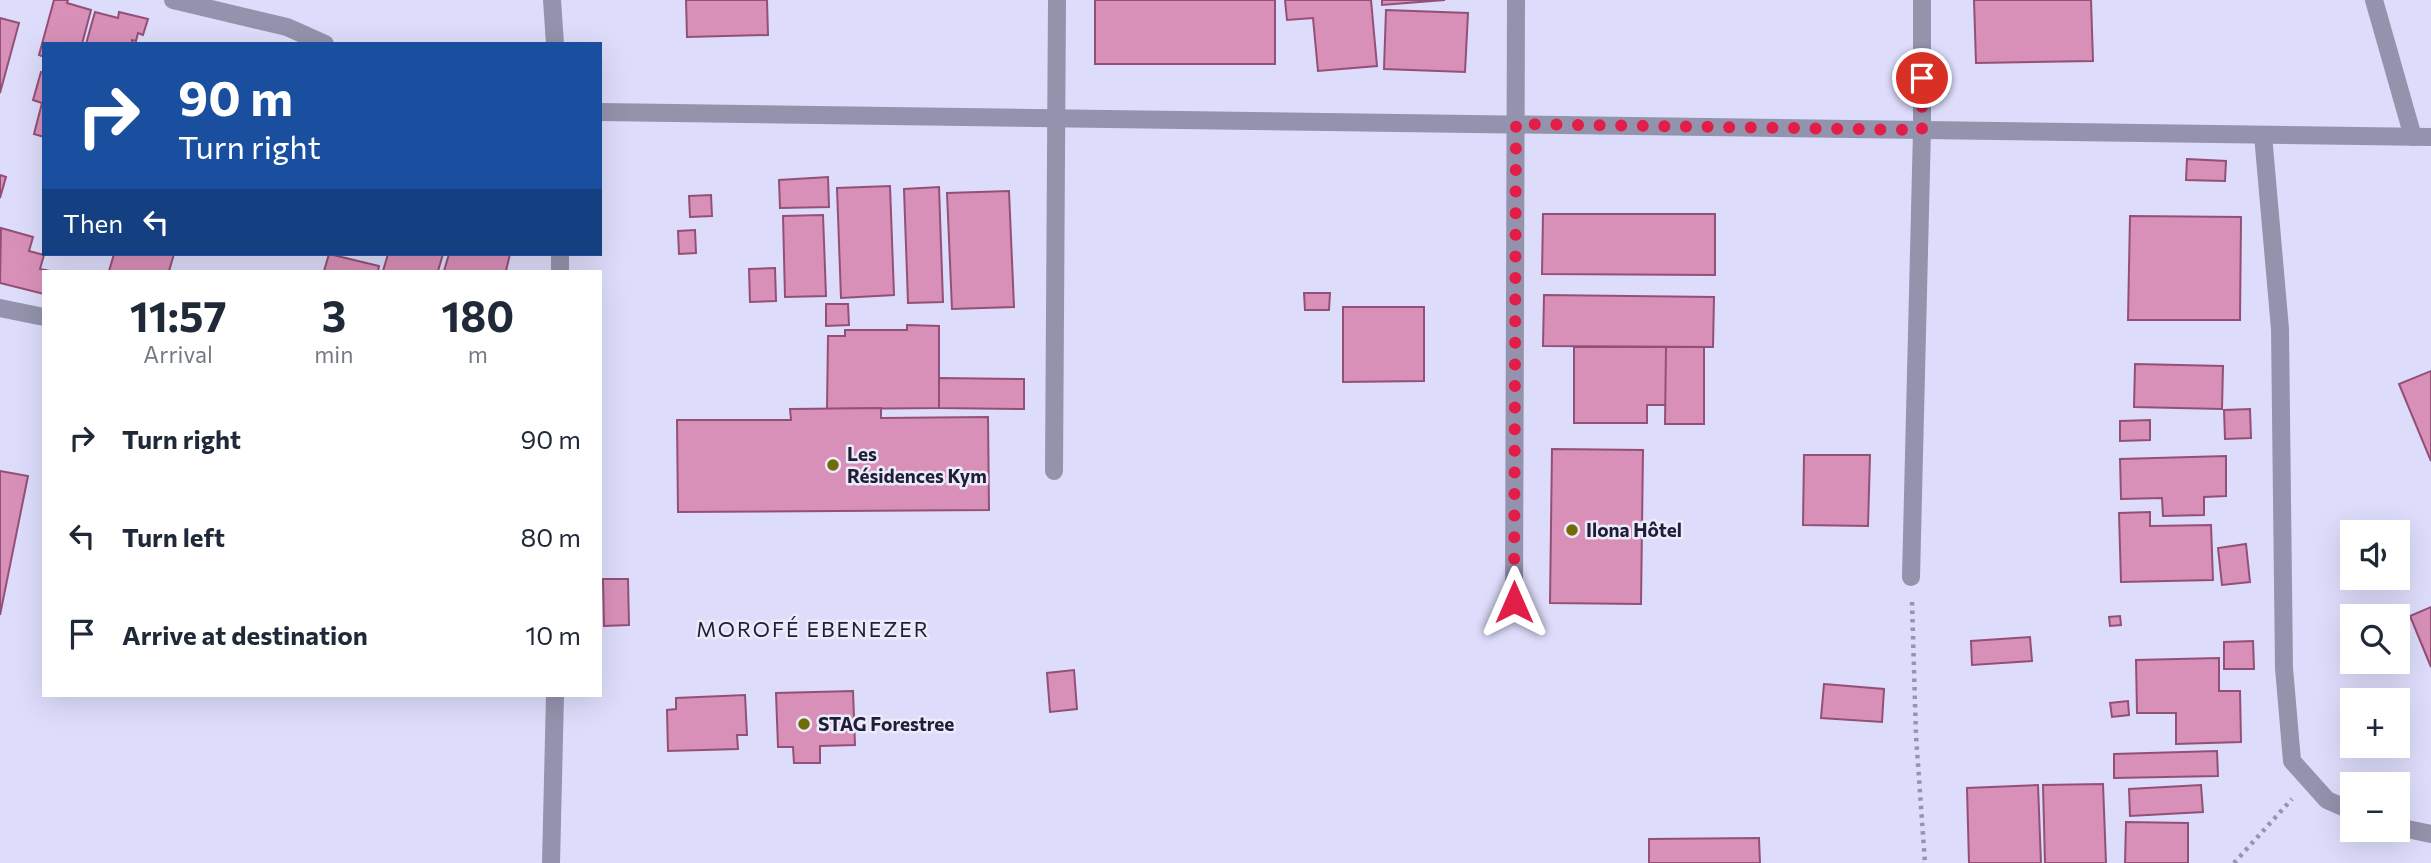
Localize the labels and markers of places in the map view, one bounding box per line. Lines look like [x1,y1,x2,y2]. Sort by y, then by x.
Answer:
pin [1892,48,1952,108]
place label: Les Résidences Kym [847,442,987,487]
marker: Les Résidences Kym [825,457,841,473]
place label: Ilona Hôtel [1586,518,1682,541]
marker: Ilona Hôtel [1564,522,1580,538]
place label: STAG Forestree [818,712,954,735]
marker: STAG Forestree [796,716,812,732]

